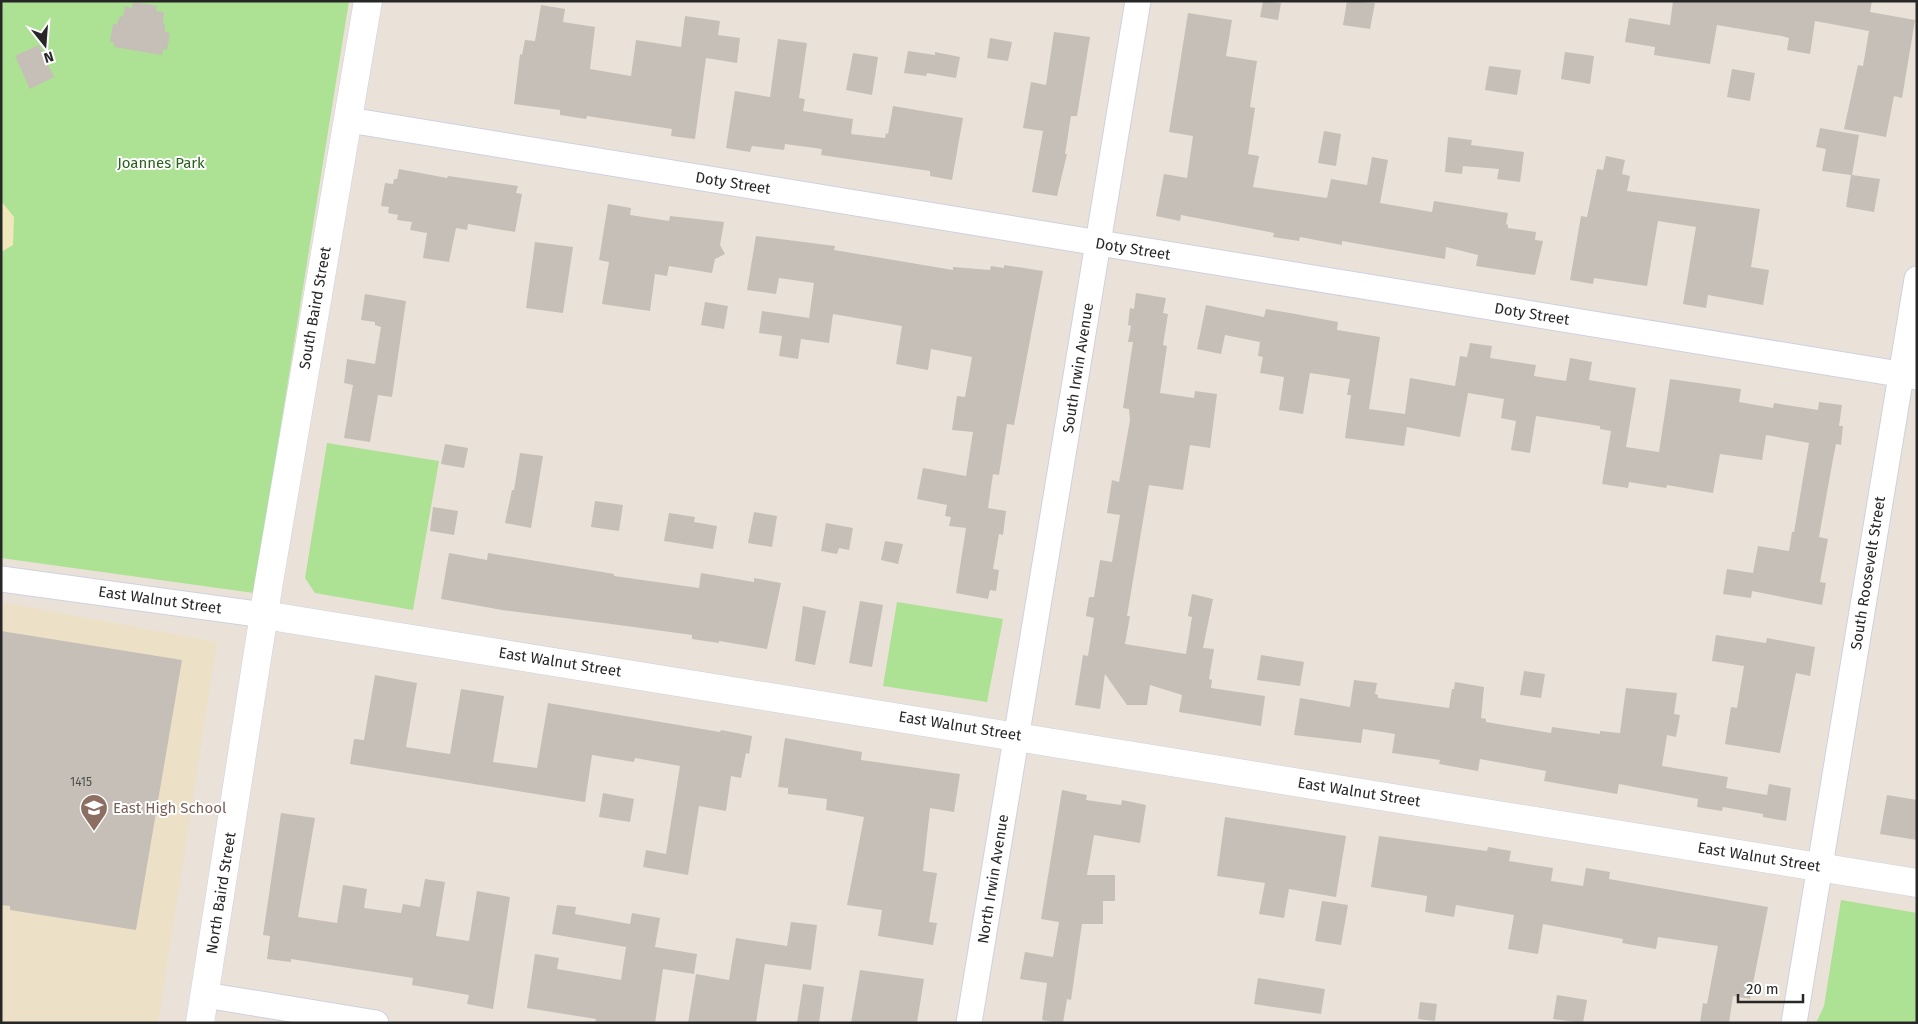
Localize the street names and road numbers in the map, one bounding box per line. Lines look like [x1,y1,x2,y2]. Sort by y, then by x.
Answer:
street label: Doty Street [694,168,772,198]
street label: Doty Street [1094,234,1172,264]
street label: South Baird Street [295,245,335,371]
street label: Doty Street [1493,299,1571,329]
street label: South Irwin Avenue [1059,302,1097,434]
street label: South Roosevelt Street [1847,494,1889,651]
street label: East Walnut Street [97,582,223,618]
street label: East Walnut Street [497,643,623,681]
street label: East Walnut Street [897,707,1023,745]
street label: East Walnut Street [1296,773,1422,811]
street label: North Irwin Avenue [974,813,1012,945]
street label: North Baird Street [202,830,240,955]
street label: East Walnut Street [1696,838,1822,876]

